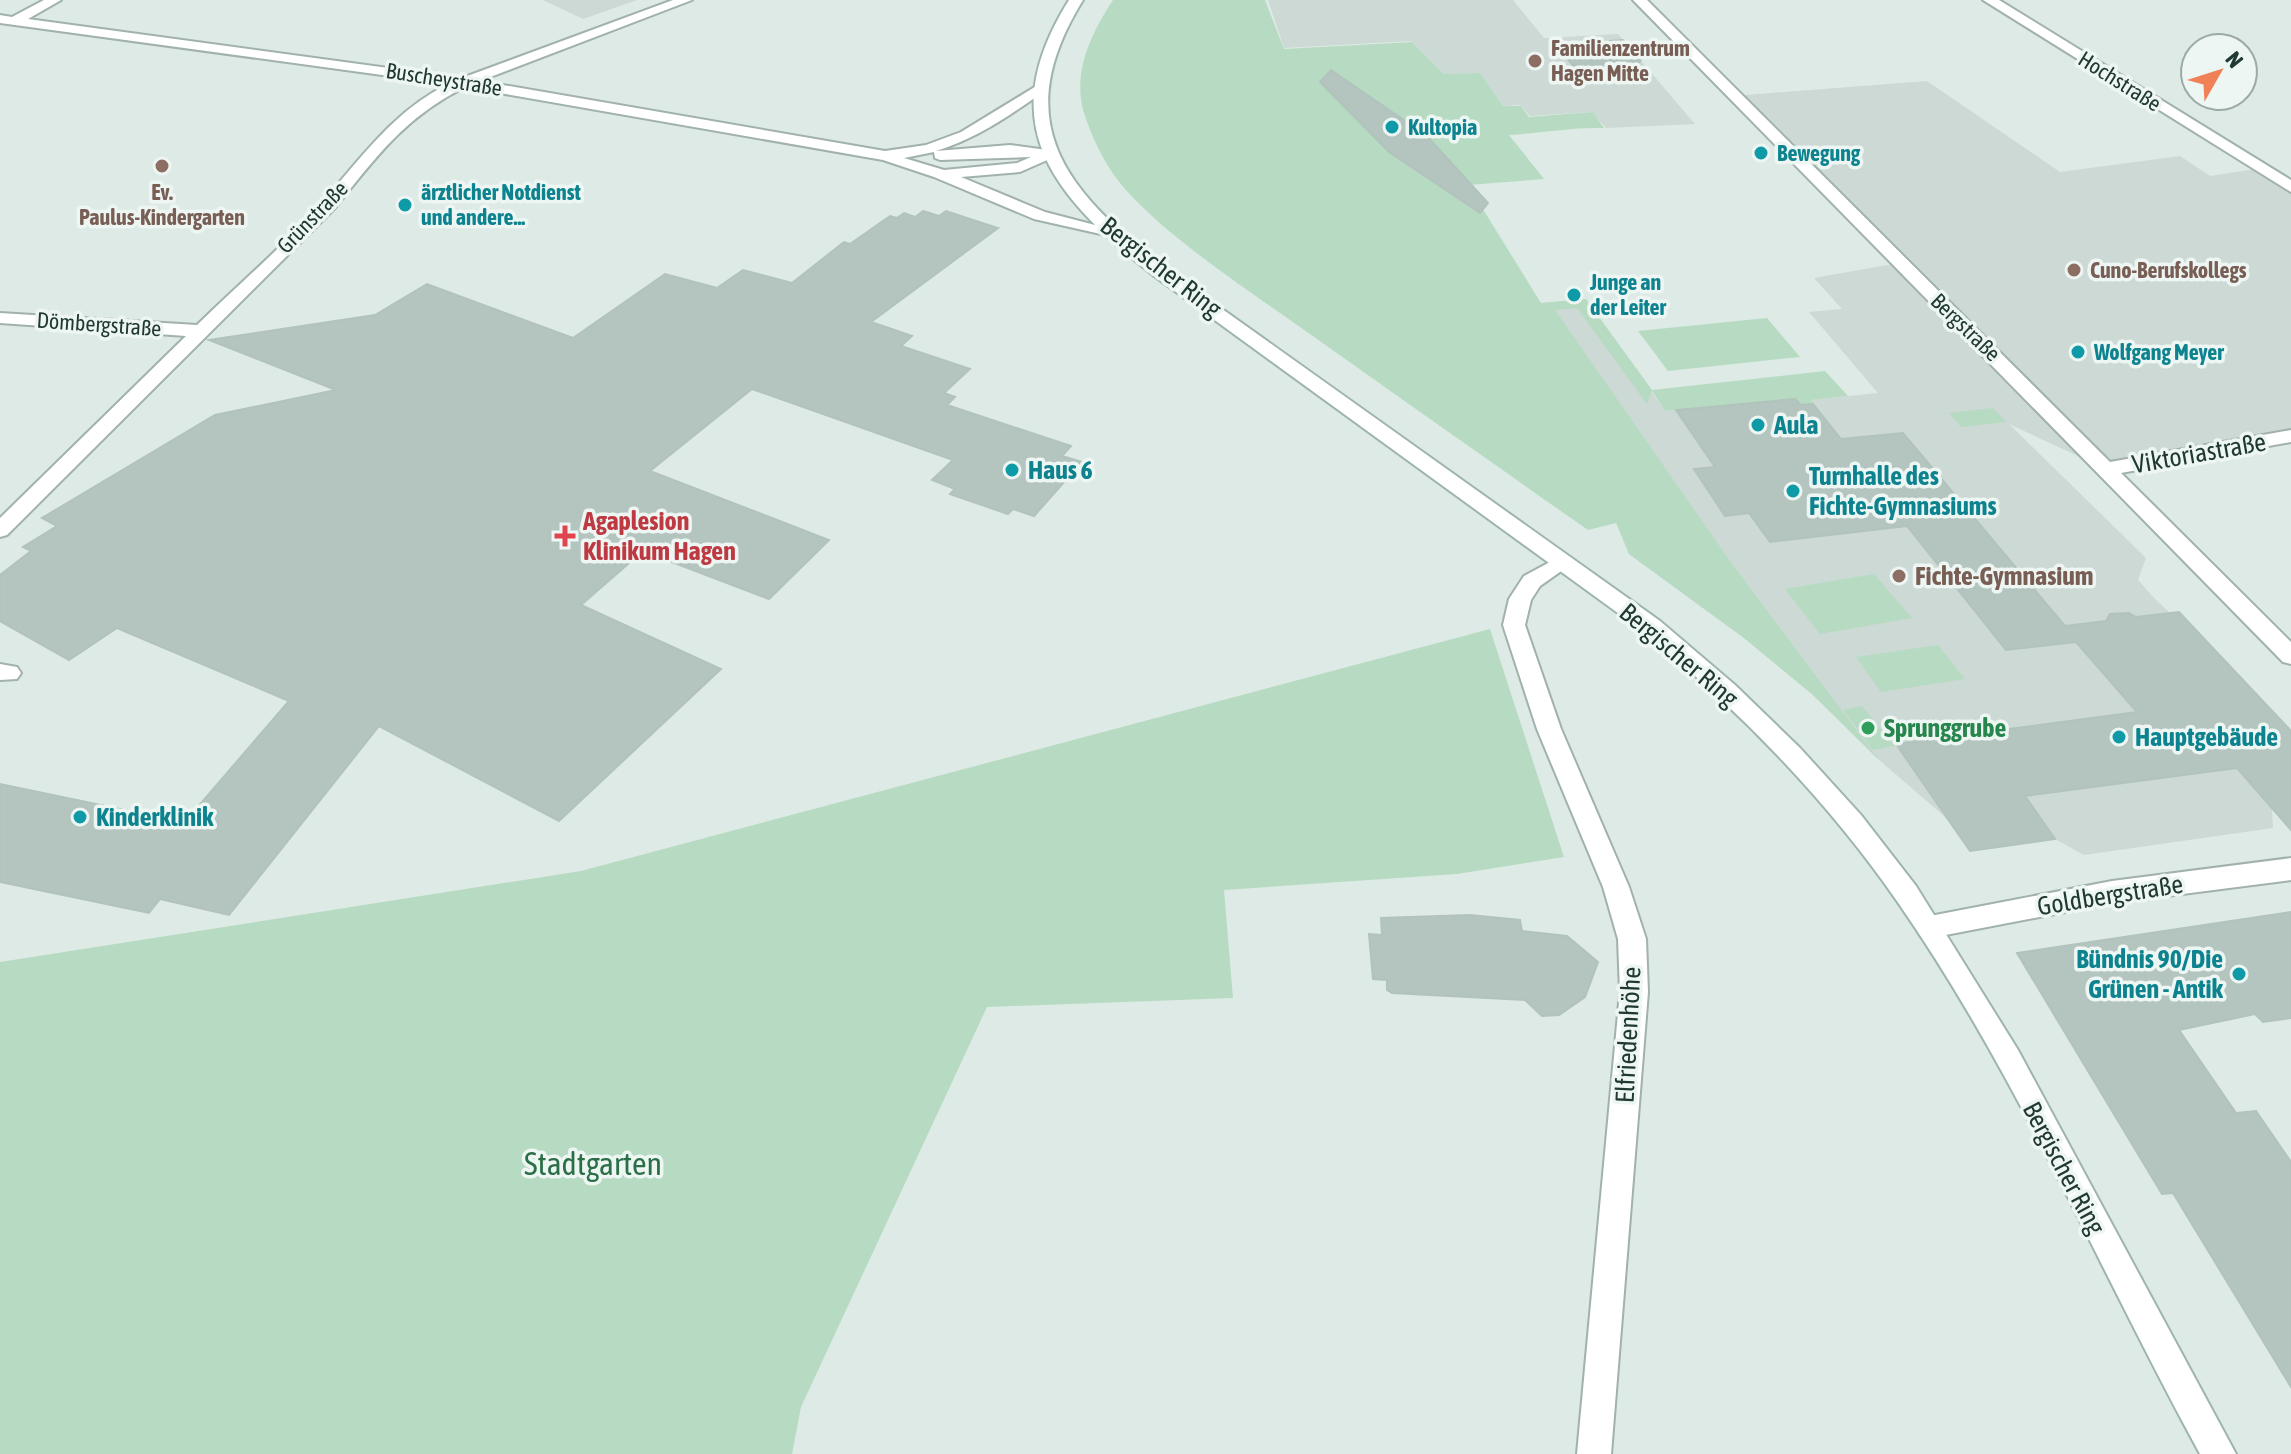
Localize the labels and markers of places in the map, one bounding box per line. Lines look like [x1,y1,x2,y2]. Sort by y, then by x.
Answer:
place label: Familienzentrum Hagen Mitte [1551,35,1690,86]
marker: Familienzentrum Hagen Mitte [1526,52,1544,70]
place label: Kultopia [1408,114,1477,140]
marker: Kultopia [1383,118,1401,136]
place label: Bewegung [1777,140,1861,166]
marker: Bewegung [1752,144,1770,162]
marker: Ev. Paulus-Kindergarten [153,157,171,175]
place label: Ev. Paulus-Kindergarten [79,179,245,230]
place label: ärztlicher Notdienst und andere... [421,179,582,230]
marker: ärztlicher Notdienst und andere... [396,196,414,214]
place label: Cuno-Berufskollegs [2090,257,2247,283]
marker: Cuno-Berufskollegs [2065,261,2083,279]
place label: Junge an der Leiter [1589,269,1667,320]
marker: Junge an der Leiter [1565,286,1583,304]
place label: Wolfgang Meyer [2093,339,2224,365]
marker: Wolfgang Meyer [2069,343,2087,361]
place label: Aula [1773,410,1818,440]
marker: Aula [1749,416,1767,434]
place label: Haus 6 [1028,455,1093,485]
marker: Haus 6 [1003,461,1021,479]
place label: Turnhalle des Fichte-Gymnasiums [1809,461,1997,521]
marker: Turnhalle des Fichte-Gymnasiums [1784,482,1802,500]
place label: Agaplesion Klinikum Hagen [582,506,736,566]
marker: Agaplesion Klinikum Hagen [554,525,576,547]
place label: Fichte-Gymnasium [1915,561,2094,591]
marker: Fichte-Gymnasium [1890,567,1908,585]
place label: Sprunggrube [1884,713,2006,743]
marker: Sprunggrube [1859,719,1877,737]
place label: Hauptgebäude [2135,722,2278,752]
marker: Hauptgebäude [2110,728,2128,746]
place label: Kinderklinik [96,802,214,832]
marker: Kinderklinik [71,808,89,826]
place label: Bündnis 90/Die Grünen - Antik [2076,944,2224,1004]
marker: Bündnis 90/Die Grünen - Antik [2230,965,2248,983]

